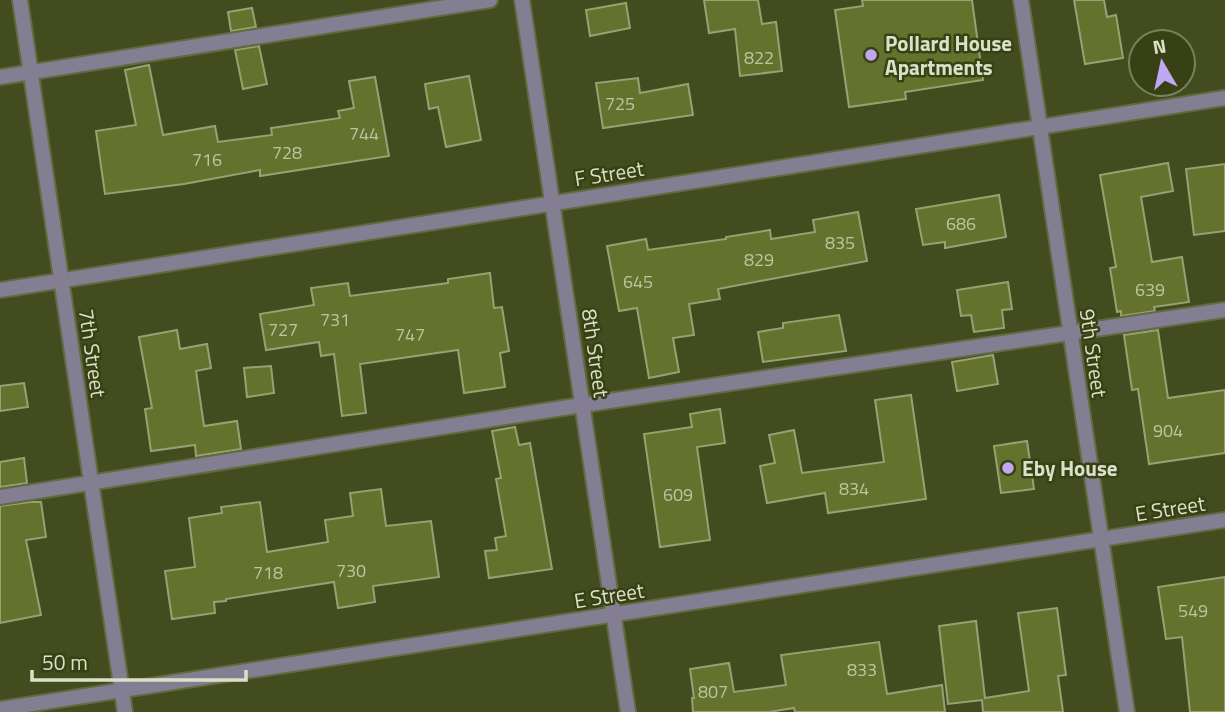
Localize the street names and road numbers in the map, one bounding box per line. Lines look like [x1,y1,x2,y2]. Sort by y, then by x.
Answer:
street label: F Street [572,152,647,194]
street label: 7th Street [71,307,115,400]
street label: 8th Street [574,307,618,400]
street label: 9th Street [1072,307,1116,400]
street label: E Street [1133,487,1208,529]
street label: E Street [572,574,647,616]

